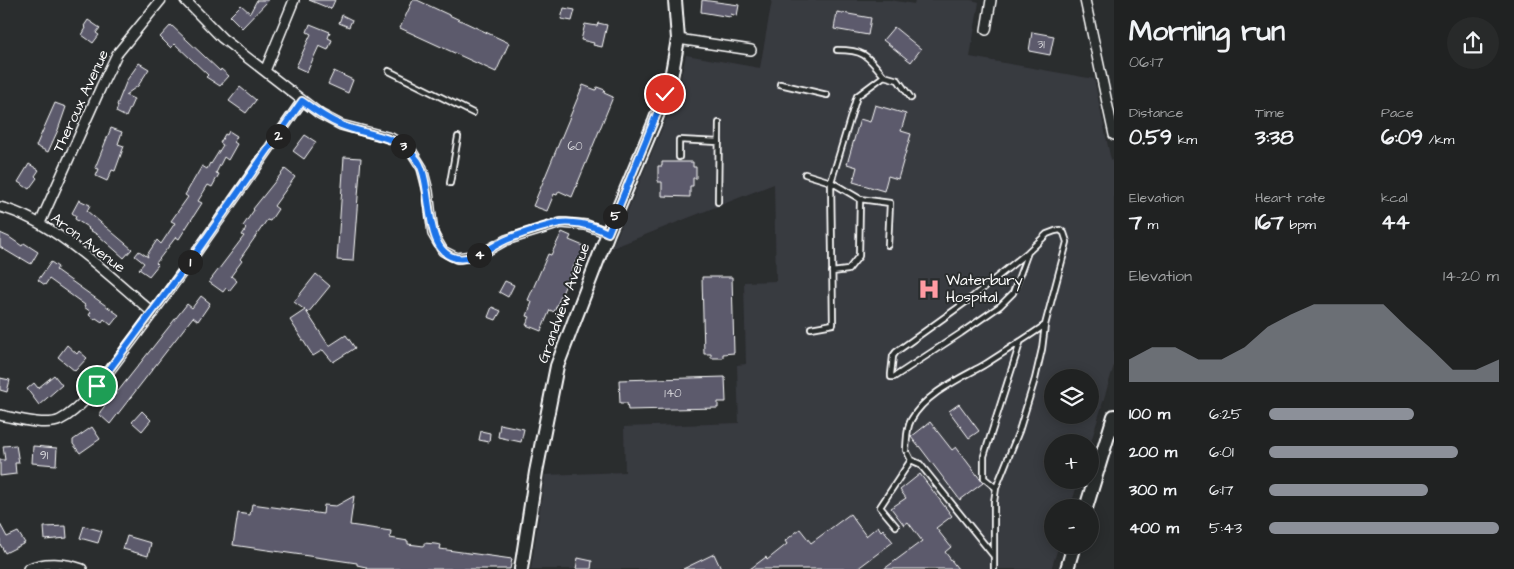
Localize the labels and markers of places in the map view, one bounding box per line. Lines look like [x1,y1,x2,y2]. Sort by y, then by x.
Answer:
pin [644,73,686,115]
pin: 2 [266,124,290,148]
pin: 3 [390,134,416,158]
pin: 5 [602,204,628,228]
pin: 4 [466,242,492,268]
pin: 1 [178,250,202,274]
place label: Waterbury Hospital [946,270,1023,308]
hospital icon: Waterbury Hospital [916,276,942,302]
pin [76,365,118,407]

